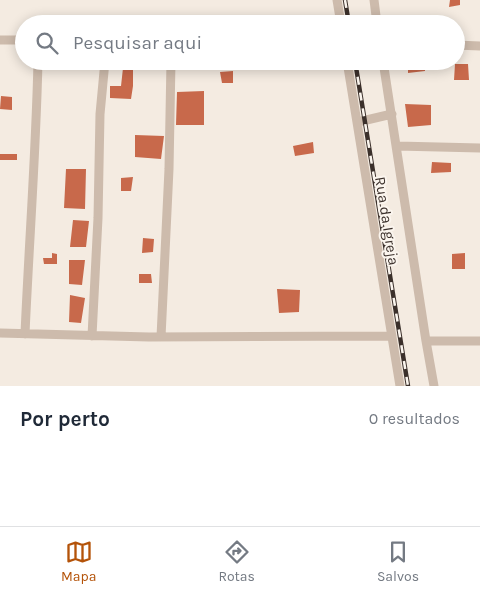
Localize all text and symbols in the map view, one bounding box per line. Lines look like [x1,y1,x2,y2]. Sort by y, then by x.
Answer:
search box [15,15,465,70]
icon: search [33,29,61,57]
text: Pesquisar aqui [73,32,202,54]
street label: Rua da Igreja [371,175,403,267]
text: Por perto [20,407,110,431]
text: 0 resultados [369,409,460,428]
tab: Mapa [61,538,96,585]
tab: Rotas [218,538,255,585]
tab: Salvos [377,538,419,585]

